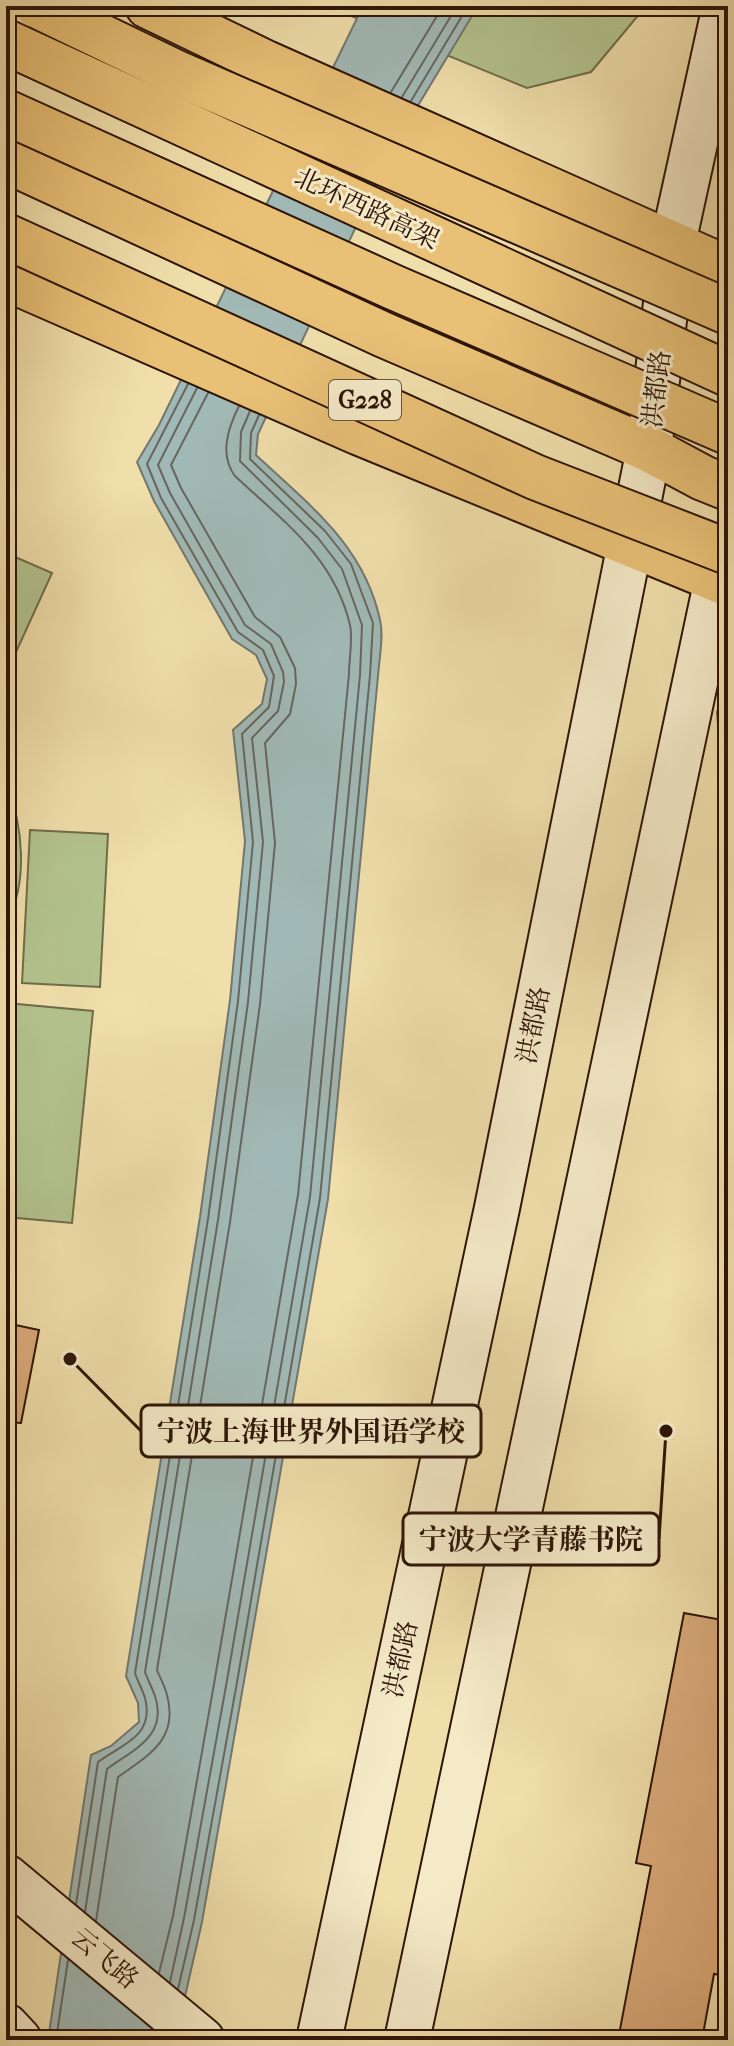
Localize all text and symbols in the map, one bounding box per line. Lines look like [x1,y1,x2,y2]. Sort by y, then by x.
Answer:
street label: 北环西路高架 [290,161,444,255]
street label: 洪都路 [636,348,677,430]
road number: G228 [329,380,401,420]
street label: 洪都路 [511,984,556,1066]
callout: 宁波上海世界外国语学校 [141,1405,481,1457]
text: 宁波上海世界外国语学校 [157,1415,465,1448]
callout: 宁波大学青藤书院 [403,1513,659,1565]
text: 宁波大学青藤书院 [419,1523,643,1556]
street label: 洪都路 [377,1618,424,1700]
street label: 云飞路 [65,1921,145,1995]

